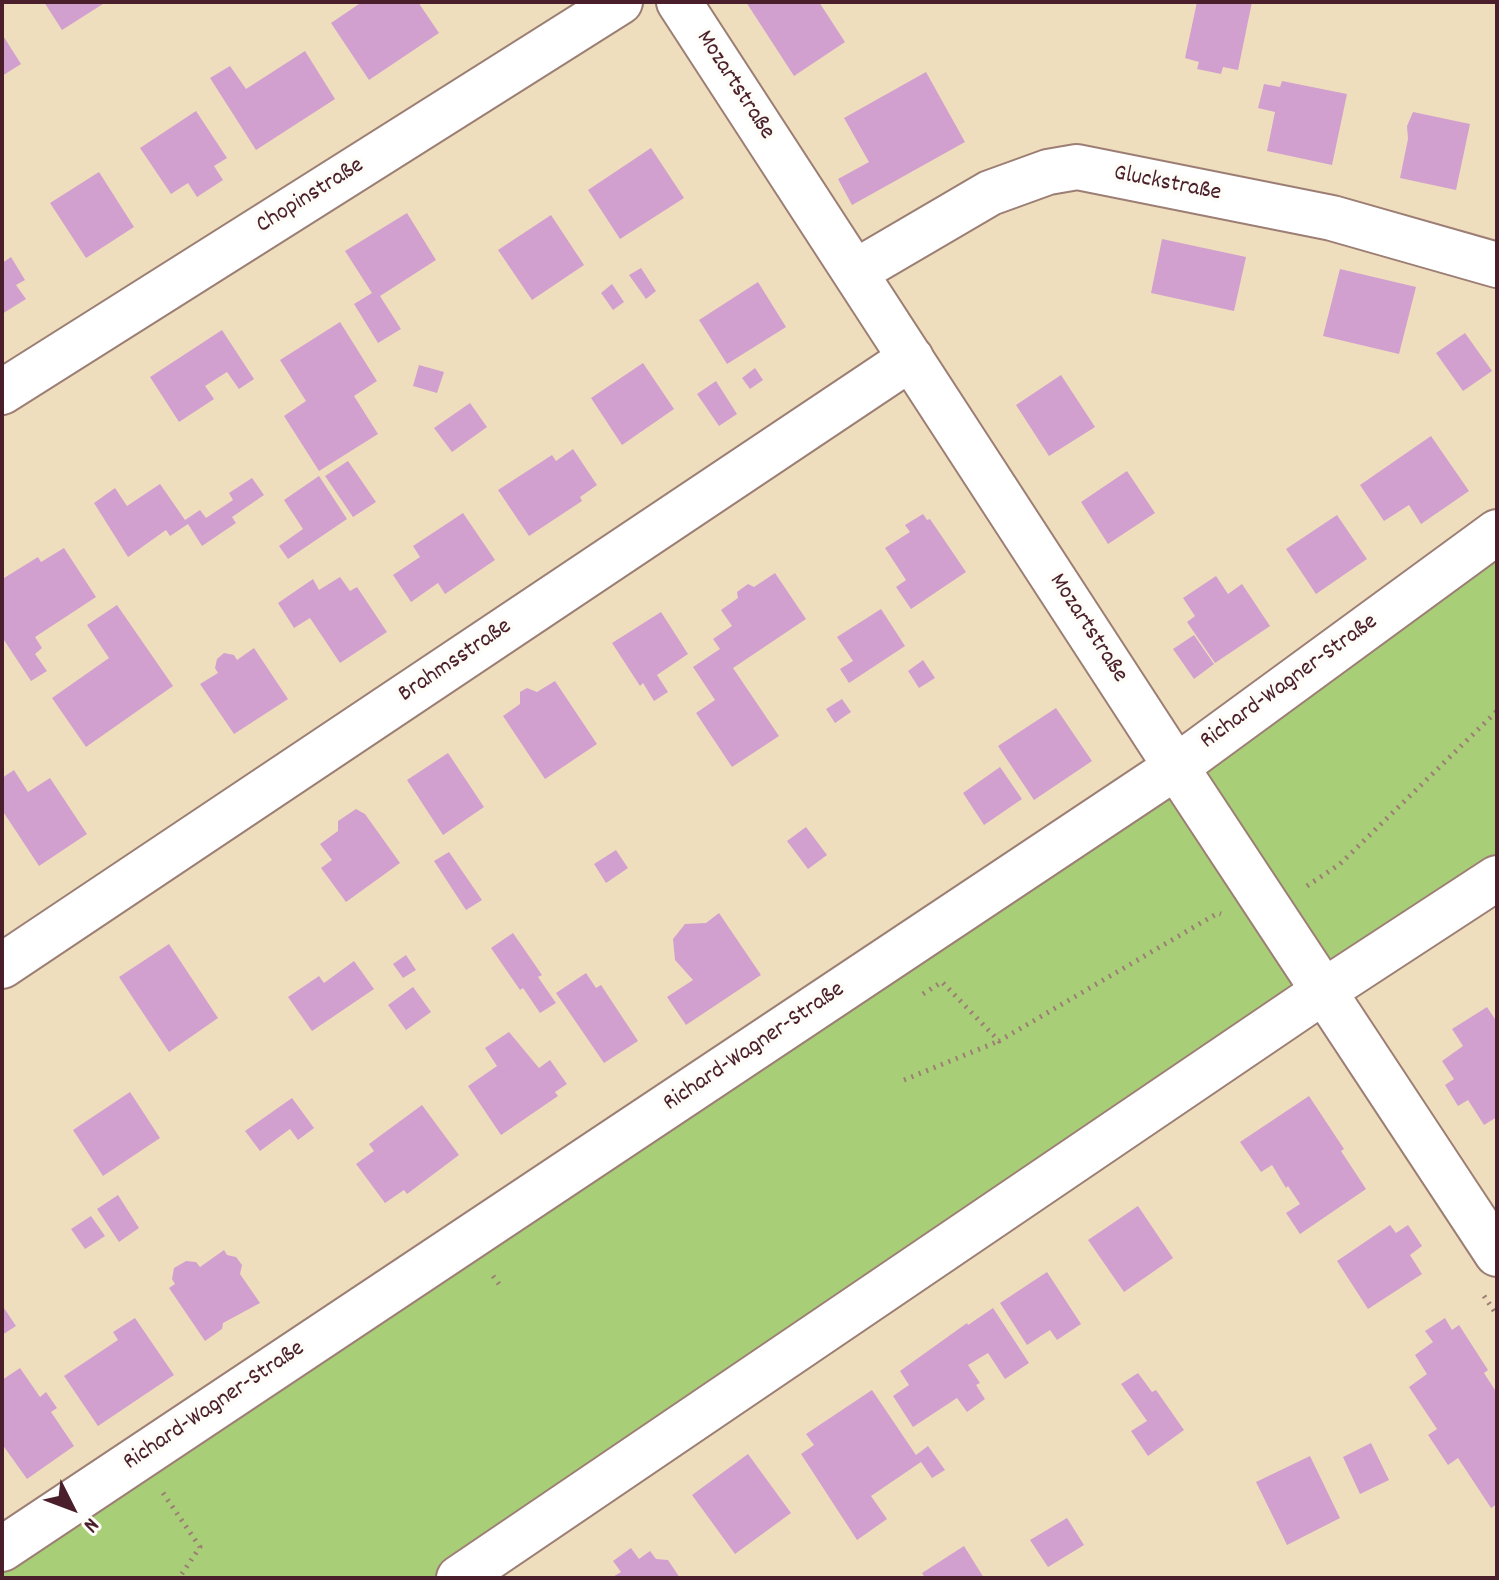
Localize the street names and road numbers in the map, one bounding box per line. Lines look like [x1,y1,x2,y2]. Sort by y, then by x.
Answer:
street label: Mozartstraße [688,26,780,146]
street label: Chopinstraße [252,153,370,241]
street label: Gluckstraße [1111,160,1223,210]
street label: Mozartstraße [1041,569,1133,689]
street label: Richard-Wagner-Straße [1196,609,1384,757]
street label: Brahmsstraße [394,614,518,710]
street label: Richard-Wagner-Straße [659,977,851,1119]
street label: Richard-Wagner-Straße [119,1336,311,1478]

